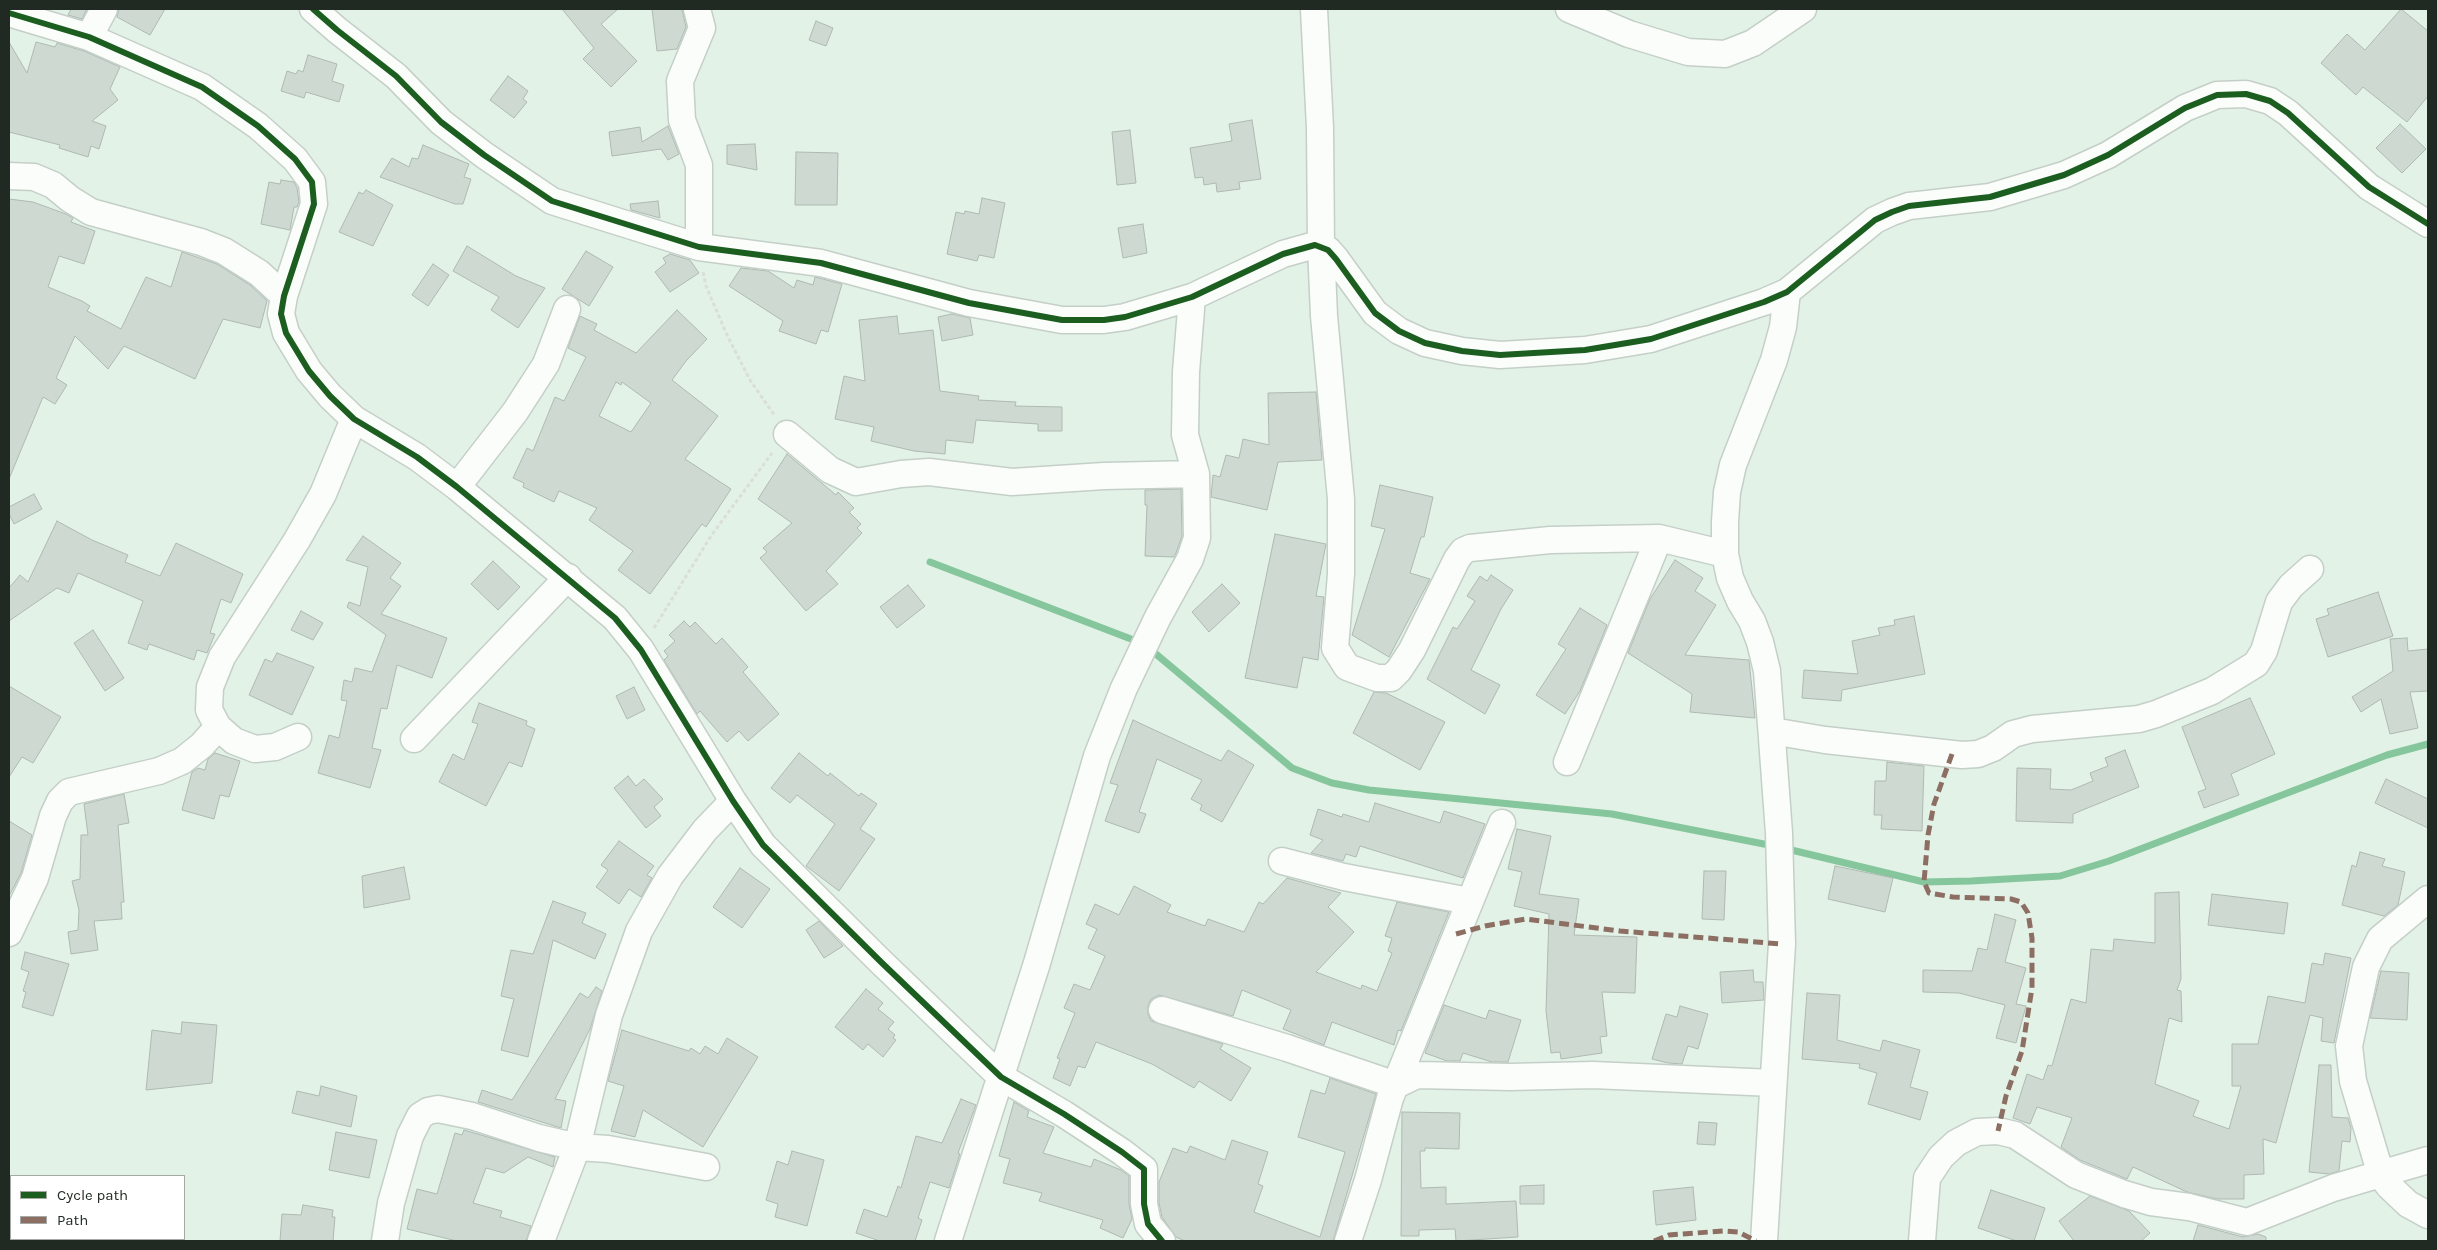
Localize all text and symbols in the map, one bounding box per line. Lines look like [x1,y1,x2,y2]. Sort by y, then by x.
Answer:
legend [10,1175,185,1240]
text: Cycle path [57,1186,128,1204]
text: Path [57,1211,88,1229]

